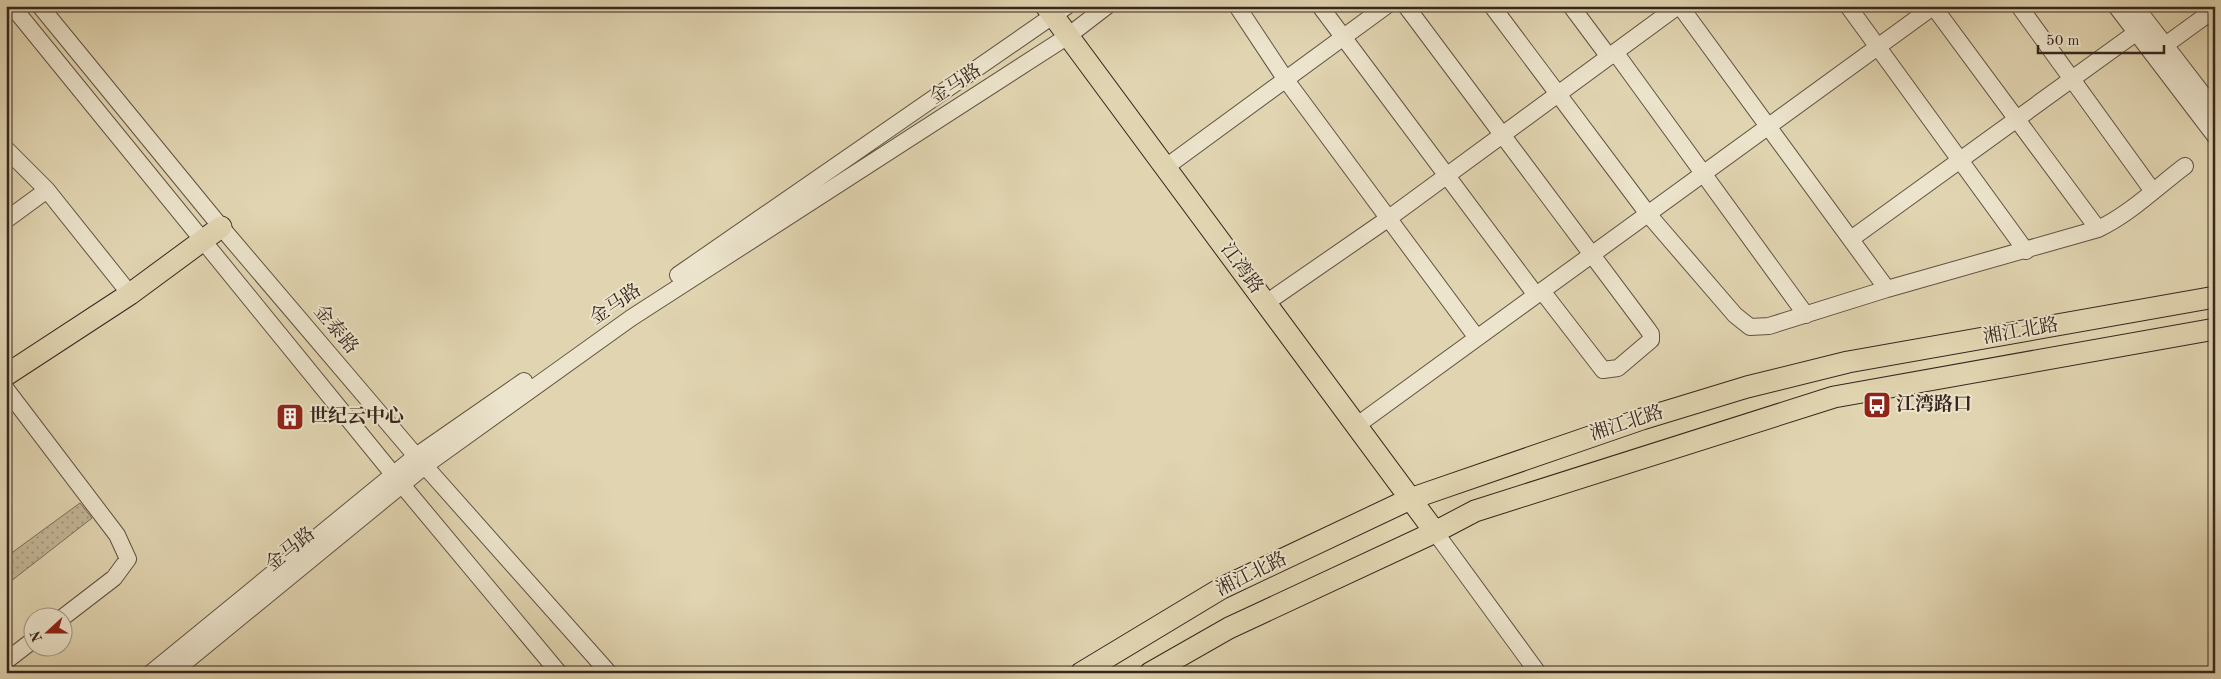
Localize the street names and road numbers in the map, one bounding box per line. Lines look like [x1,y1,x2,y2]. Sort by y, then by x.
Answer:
street label: 金马路 [925,59,985,108]
street label: 江湾路 [1217,239,1268,298]
street label: 金马路 [585,279,645,329]
street label: 金泰路 [309,300,363,358]
street label: 湘江北路 [1982,314,2060,348]
street label: 湘江北路 [1587,401,1666,445]
street label: 金马路 [261,522,319,575]
street label: 湘江北路 [1213,548,1290,600]

